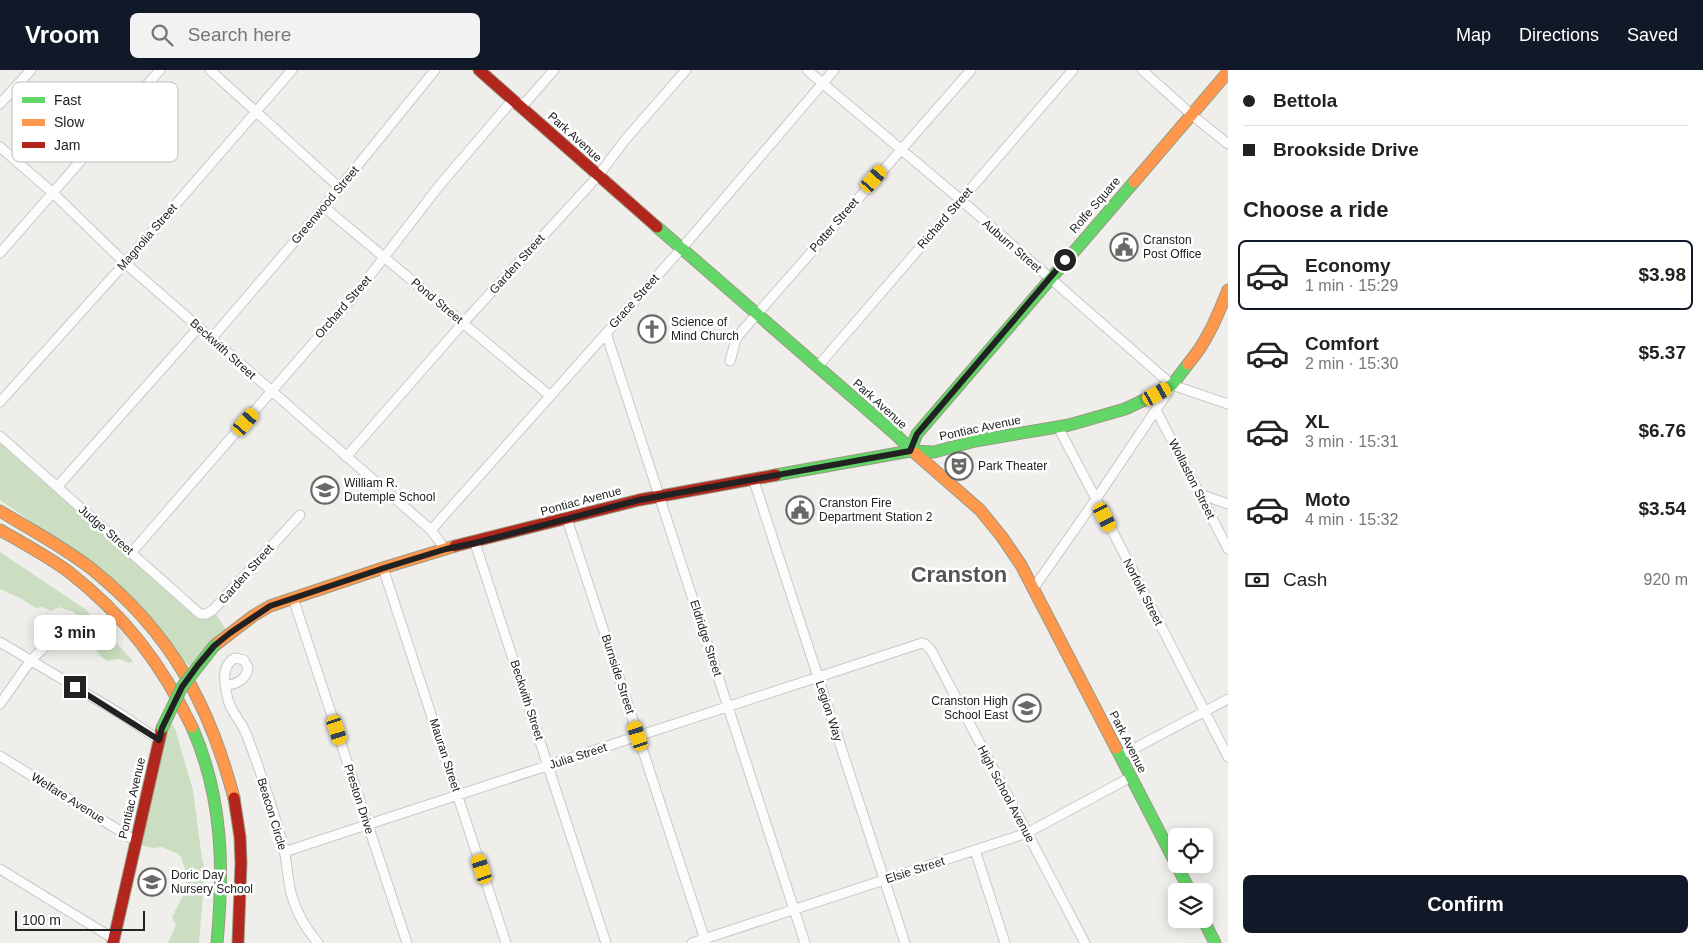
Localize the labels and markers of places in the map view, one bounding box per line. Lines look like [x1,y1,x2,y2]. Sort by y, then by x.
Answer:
public building icon: Cranston Post Office [1109,232,1139,262]
place label: Cranston Post Office [1143,233,1202,261]
church icon: Science of Mind Church [637,314,667,344]
place label: Science of Mind Church [671,315,739,343]
theatre icon: Park Theater [944,451,974,481]
place label: Park Theater [978,459,1047,473]
school or university icon: William R. Dutemple School [310,475,340,505]
place label: William R. Dutemple School [344,476,435,504]
public building icon: Cranston Fire Department Station 2 [785,495,815,525]
place label: Cranston Fire Department Station 2 [819,496,933,524]
school or university icon: Cranston High School East [1012,693,1042,723]
place label: Cranston High School East [931,694,1009,722]
school or university icon: Doric Day Nursery School [137,867,167,897]
place label: Doric Day Nursery School [171,868,253,896]

